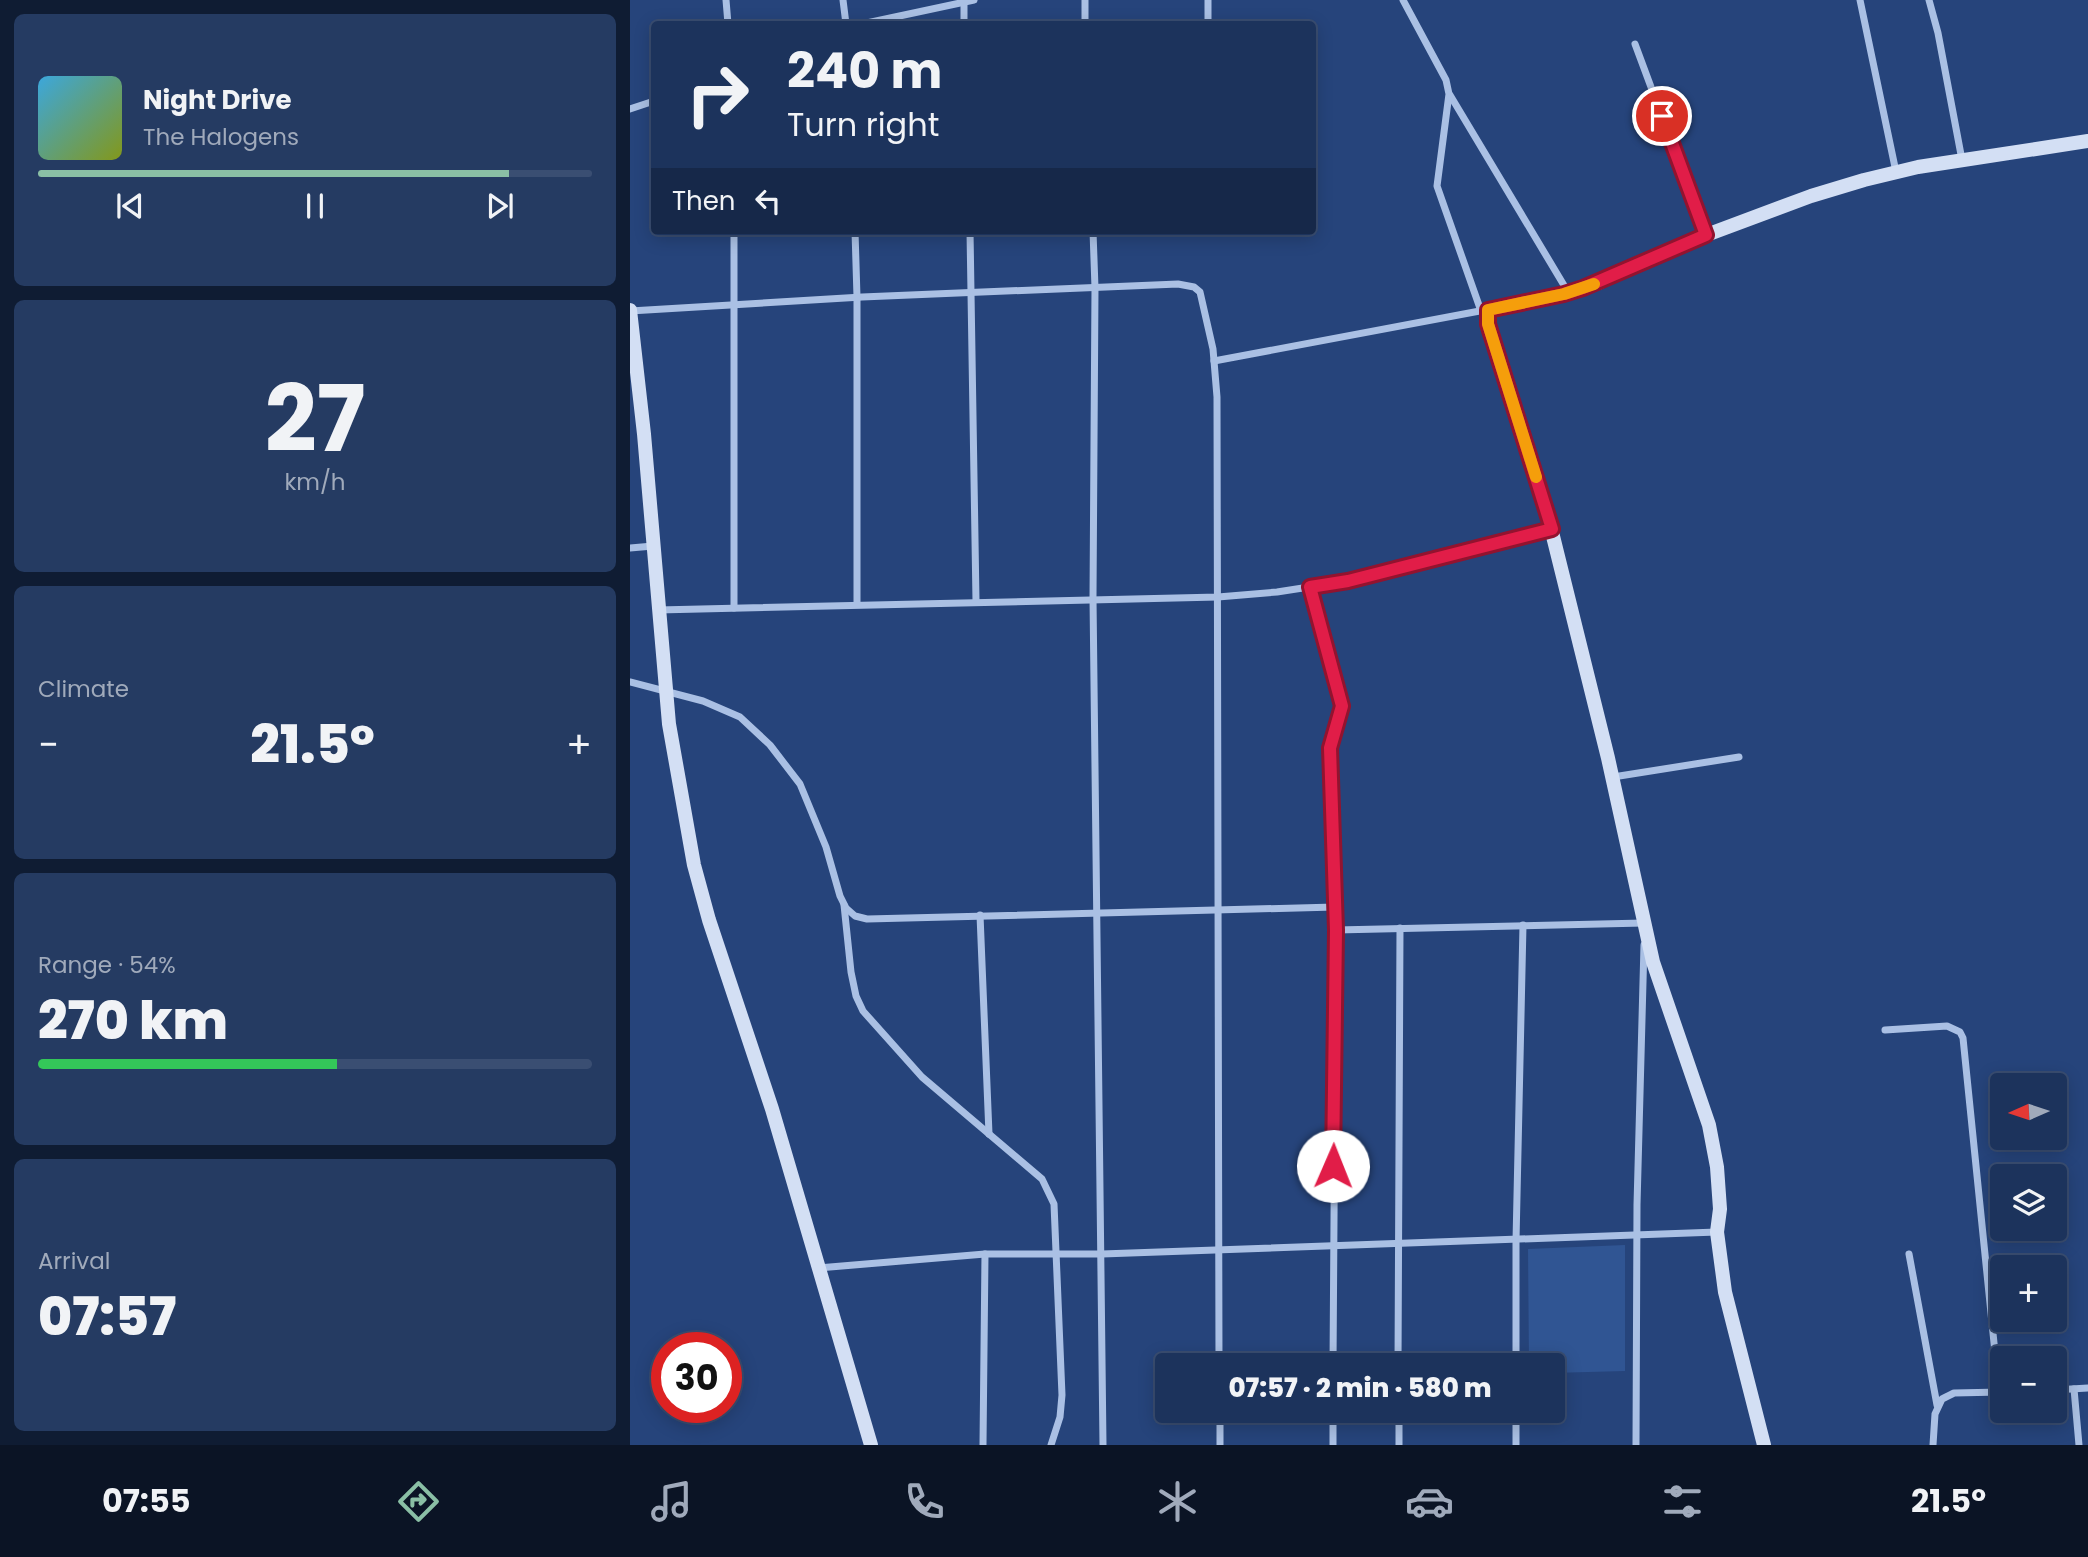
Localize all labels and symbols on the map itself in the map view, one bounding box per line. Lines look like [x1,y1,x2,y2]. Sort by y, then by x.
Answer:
pin [1632,86,1692,146]
north arrow [1990,1073,2067,1150]
position arrow [1296,1129,1370,1203]
speed limit sign: 30 [651,1332,742,1423]

